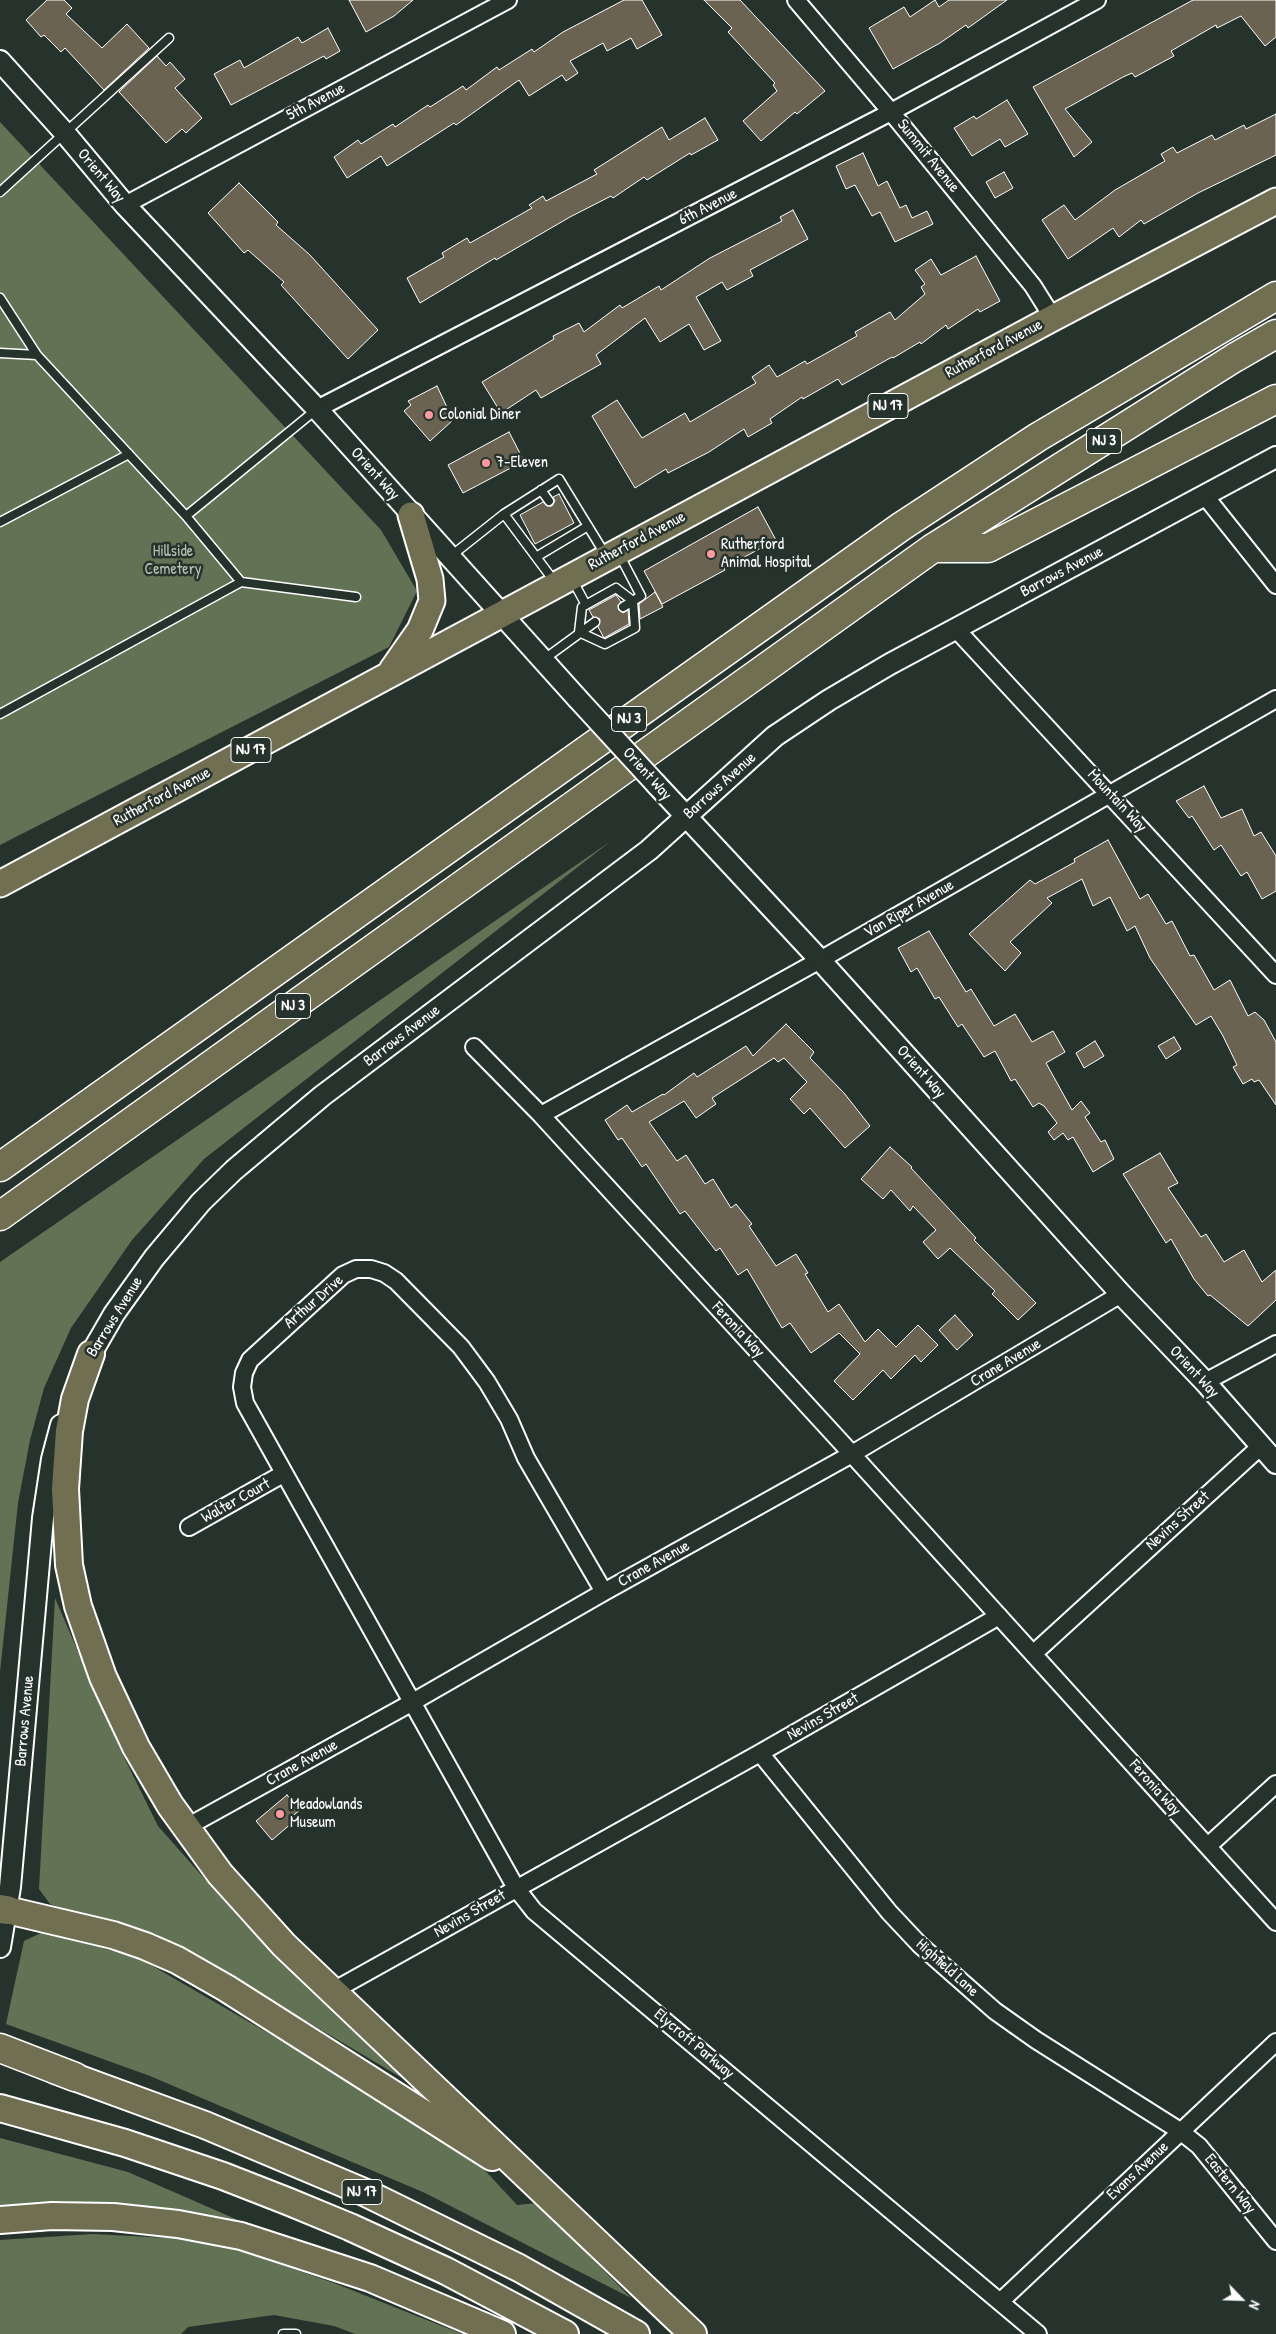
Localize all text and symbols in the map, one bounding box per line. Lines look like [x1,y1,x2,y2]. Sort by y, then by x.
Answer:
street label: 5th Avenue [284,79,348,125]
street label: Summit Avenue [893,115,963,197]
street label: Orient Way [73,145,129,207]
street label: 6th Avenue [676,184,740,230]
street label: Rutherford Avenue [942,315,1046,383]
road number: NJ 17 [868,394,908,418]
place label: Colonial Diner [439,405,521,425]
marker: Colonial Diner [423,409,435,421]
road number: NJ 3 [1086,428,1122,454]
street label: Orient Way [346,444,404,504]
place label: 7-Eleven [496,453,548,473]
marker: 7-Eleven [480,457,492,469]
street label: Rutherford Avenue [585,507,689,575]
place label: Rutherford Animal Hospital [721,535,811,573]
park label: Hillside Cemetery [144,542,202,580]
street label: Barrows Avenue [1017,542,1107,602]
marker: Rutherford Animal Hospital [705,548,717,560]
road number: NJ 3 [612,706,646,732]
road number: NJ 17 [231,738,271,762]
street label: Orient Way [618,744,676,804]
street label: Barrows Avenue [680,748,760,824]
street label: Rutherford Avenue [110,763,214,831]
street label: Mountain Way [1083,766,1151,836]
street label: Van Riper Avenue [861,876,957,942]
road number: NJ 3 [276,994,310,1018]
street label: Barrows Avenue [360,1001,444,1071]
street label: Orient Way [892,1042,950,1102]
street label: Arthur Drive [280,1271,348,1333]
street label: Barrows Avenue [83,1273,147,1361]
street label: Feronia Way [708,1298,768,1362]
street label: Crane Avenue [967,1334,1045,1392]
street label: Orient Way [1165,1342,1223,1402]
street label: Walter Court [198,1474,274,1528]
street label: Nevins Street [1142,1487,1214,1555]
street label: Crane Avenue [615,1536,693,1592]
street label: Barrows Avenue [11,1675,39,1767]
street label: Nevins Street [784,1689,862,1745]
street label: Crane Avenue [263,1735,341,1791]
street label: Feronia Way [1125,1756,1185,1820]
place label: Meadowlands Museum [290,1795,362,1833]
marker: Meadowlands Museum [274,1808,286,1820]
street label: Nevins Street [431,1886,509,1942]
street label: Highfield Lane [912,1935,982,2001]
street label: Elycroft Parkway [650,2005,738,2083]
street label: Evans Avenue [1103,2138,1173,2204]
street label: Eastern Way [1200,2150,1260,2218]
road number: NJ 17 [342,2180,382,2204]
north arrow [1216,2274,1266,2324]
text: N [1245,2298,1265,2313]

